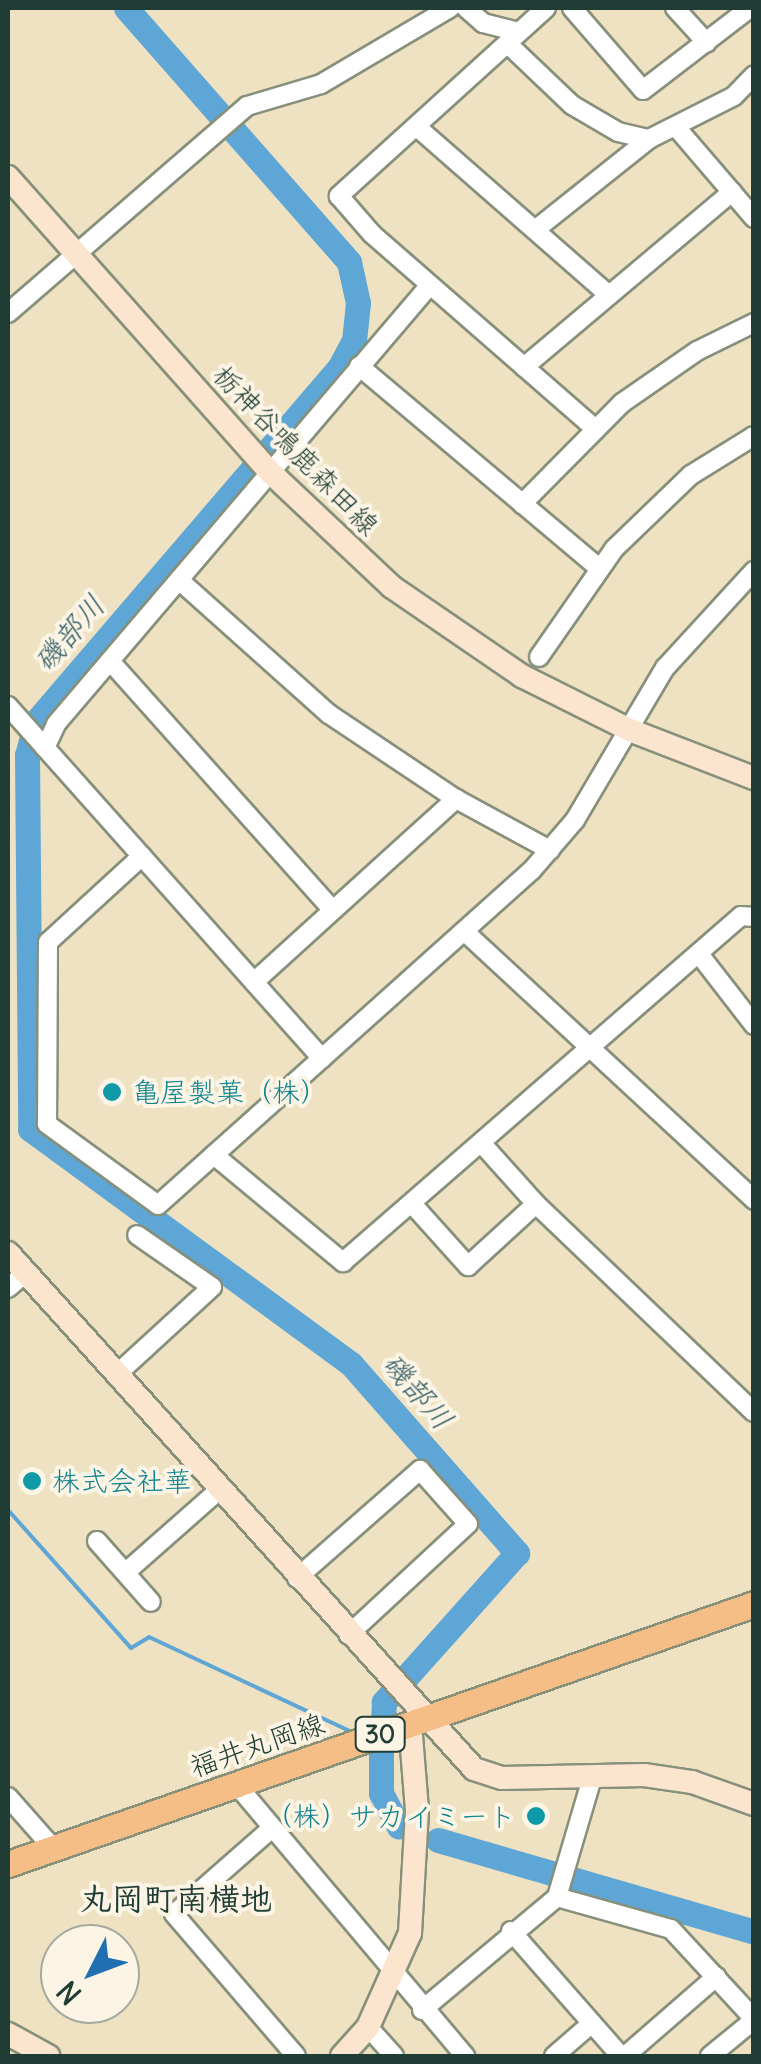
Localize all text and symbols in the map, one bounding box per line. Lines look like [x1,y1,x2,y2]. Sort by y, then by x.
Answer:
street label: 栃神谷鳴鹿森田線 [206,358,386,542]
water label: 磯部川 [26,587,112,679]
place label: 亀屋製菓（株） [132,1075,328,1109]
marker: 亀屋製菓（株） [101,1081,123,1103]
water label: 磯部川 [375,1345,461,1437]
place label: 株式会社華 [52,1464,192,1498]
marker: 株式会社華 [21,1470,43,1492]
street label: 福井丸岡線 [185,1706,329,1784]
road number: 30 [352,1714,408,1754]
place label: （株）サカイミート [265,1799,516,1833]
marker: （株）サカイミート [525,1805,547,1827]
district label: 丸岡町南横地 [80,1880,272,1918]
north arrow [40,1924,140,2024]
text: N [49,1974,89,2012]

